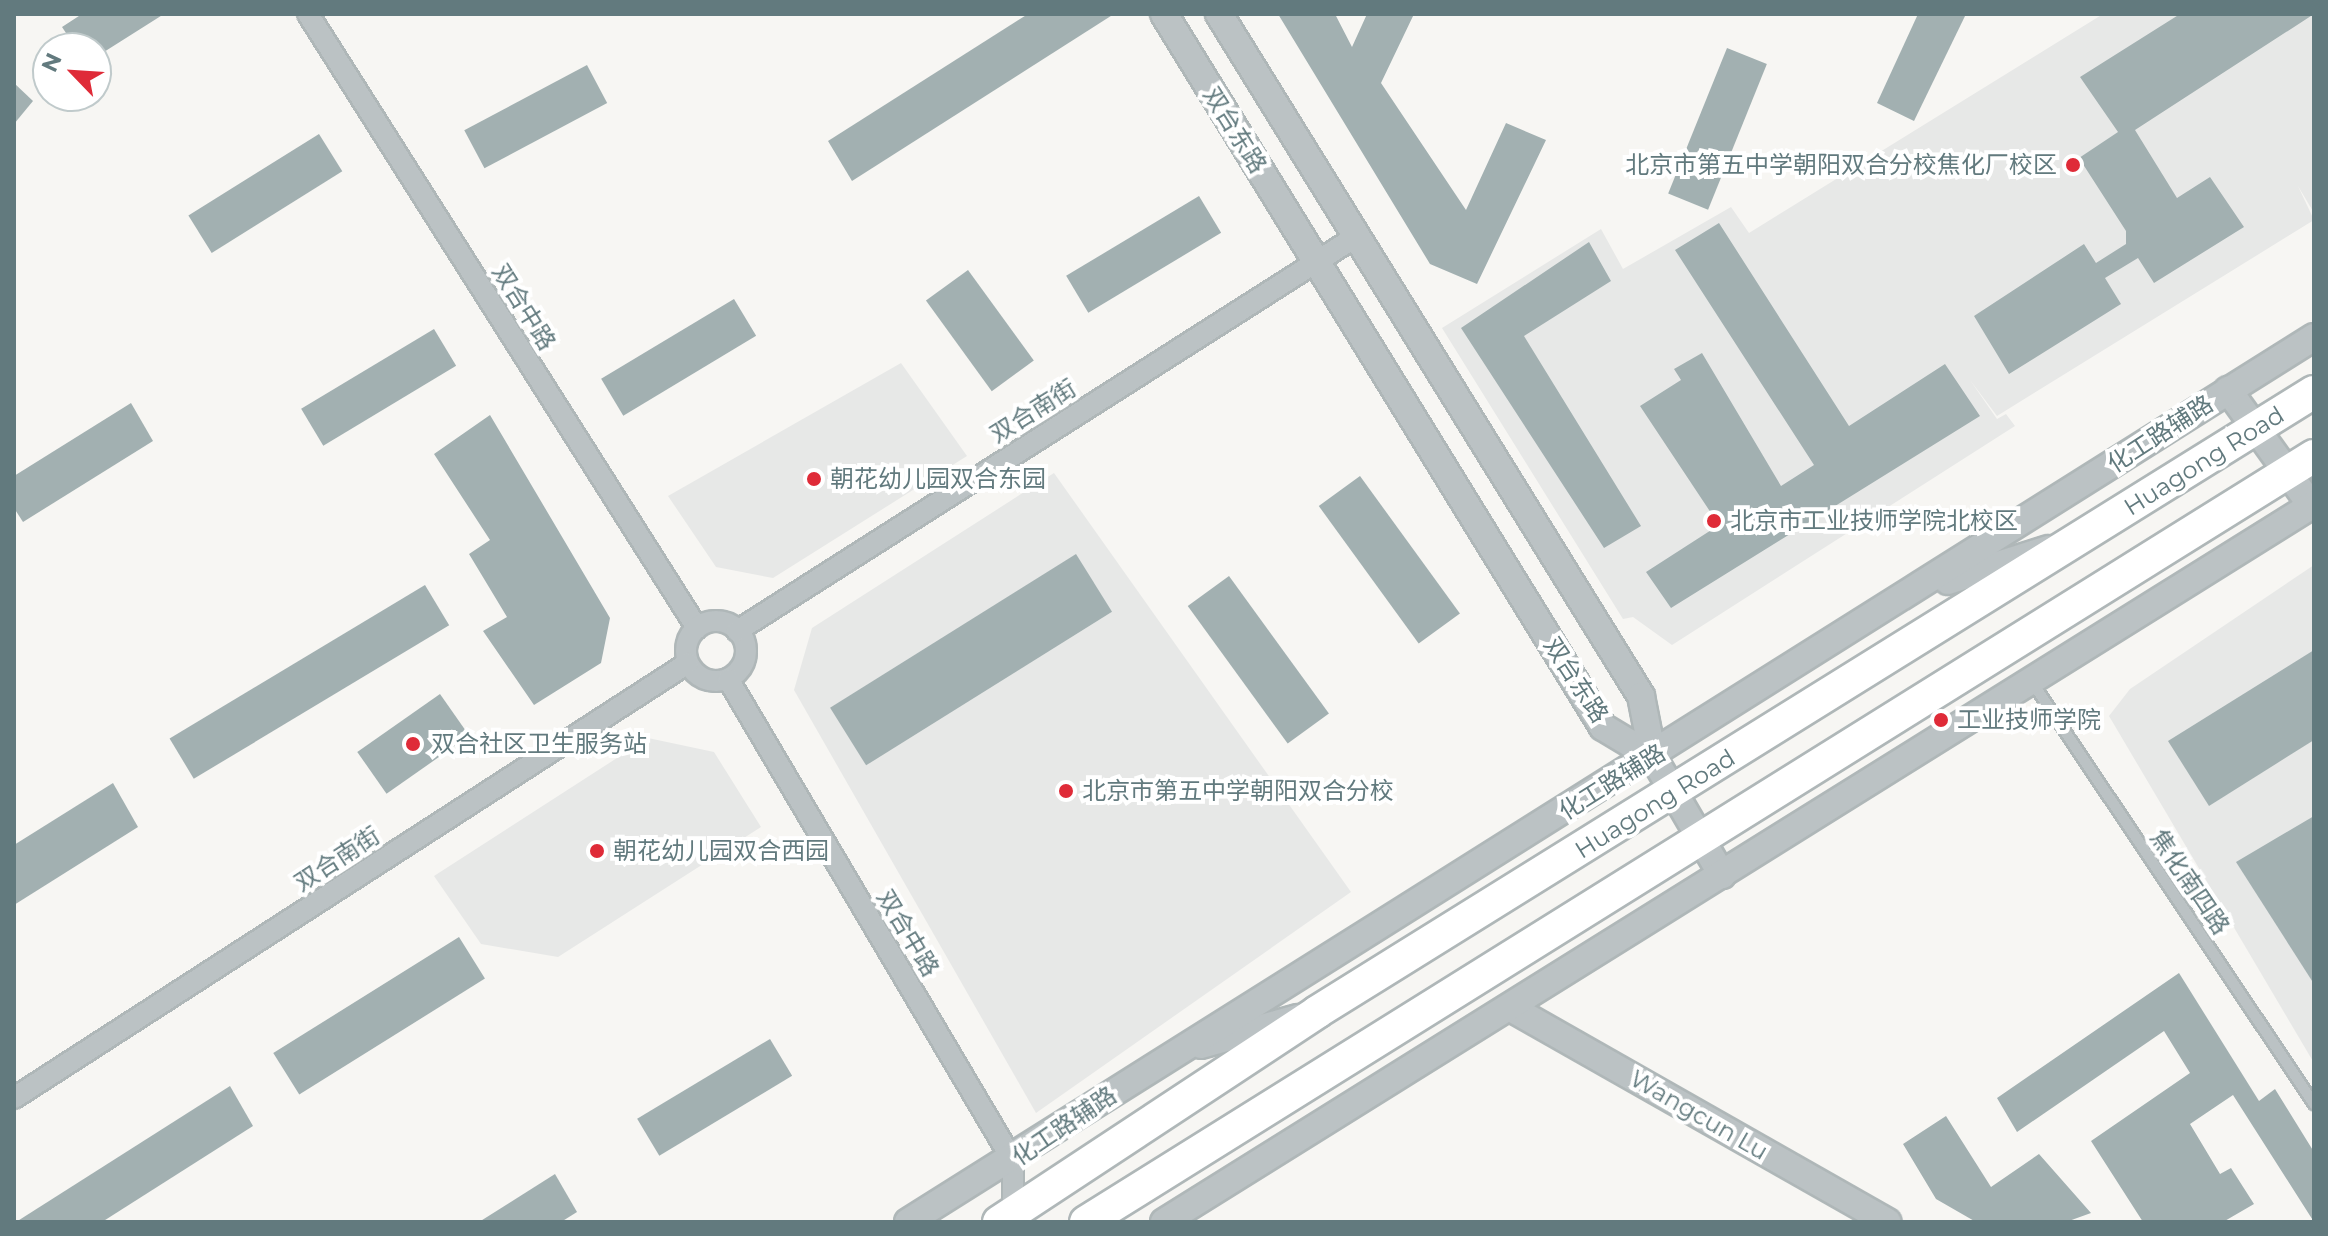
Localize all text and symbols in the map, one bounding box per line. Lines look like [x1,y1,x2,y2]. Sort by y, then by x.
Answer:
north arrow [32,32,112,112]
text: N [36,49,68,76]
street label: 双台东路 [1197,82,1273,178]
place label: 北京市第五中学朝阳双合分校焦化厂校区 [1625,151,2057,179]
marker: 北京市第五中学朝阳双合分校焦化厂校区 [2064,156,2082,174]
street label: 双合中路 [486,259,562,355]
street label: 双合南街 [985,373,1081,449]
street label: 化工路辅路 [2102,389,2218,479]
street label: Huagong Road [2119,400,2289,522]
place label: 朝花幼儿园双合东园 [830,465,1046,493]
marker: 朝花幼儿园双合东园 [805,470,823,488]
place label: 北京市工业技师学院北校区 [1730,507,2018,535]
marker: 北京市工业技师学院北校区 [1705,512,1723,530]
street label: 双台东路 [1538,632,1614,728]
place label: 工业技师学院 [1957,706,2101,734]
marker: 工业技师学院 [1932,711,1950,729]
place label: 双合社区卫生服务站 [431,730,647,758]
marker: 双合社区卫生服务站 [402,733,424,755]
street label: 化工路辅路 [1553,738,1671,826]
street label: Huagong Road [1570,743,1740,865]
place label: 北京市第五中学朝阳双合分校 [1082,777,1394,805]
marker: 北京市第五中学朝阳双合分校 [1057,782,1075,800]
street label: 双合南街 [289,821,385,897]
street label: 焦化南四路 [2145,824,2235,940]
place label: 朝花幼儿园双合西园 [613,837,829,865]
marker: 朝花幼儿园双合西园 [588,842,606,860]
street label: 双合中路 [871,884,945,982]
street label: Wangcun Lu [1625,1064,1773,1166]
street label: 化工路辅路 [1006,1081,1122,1171]

